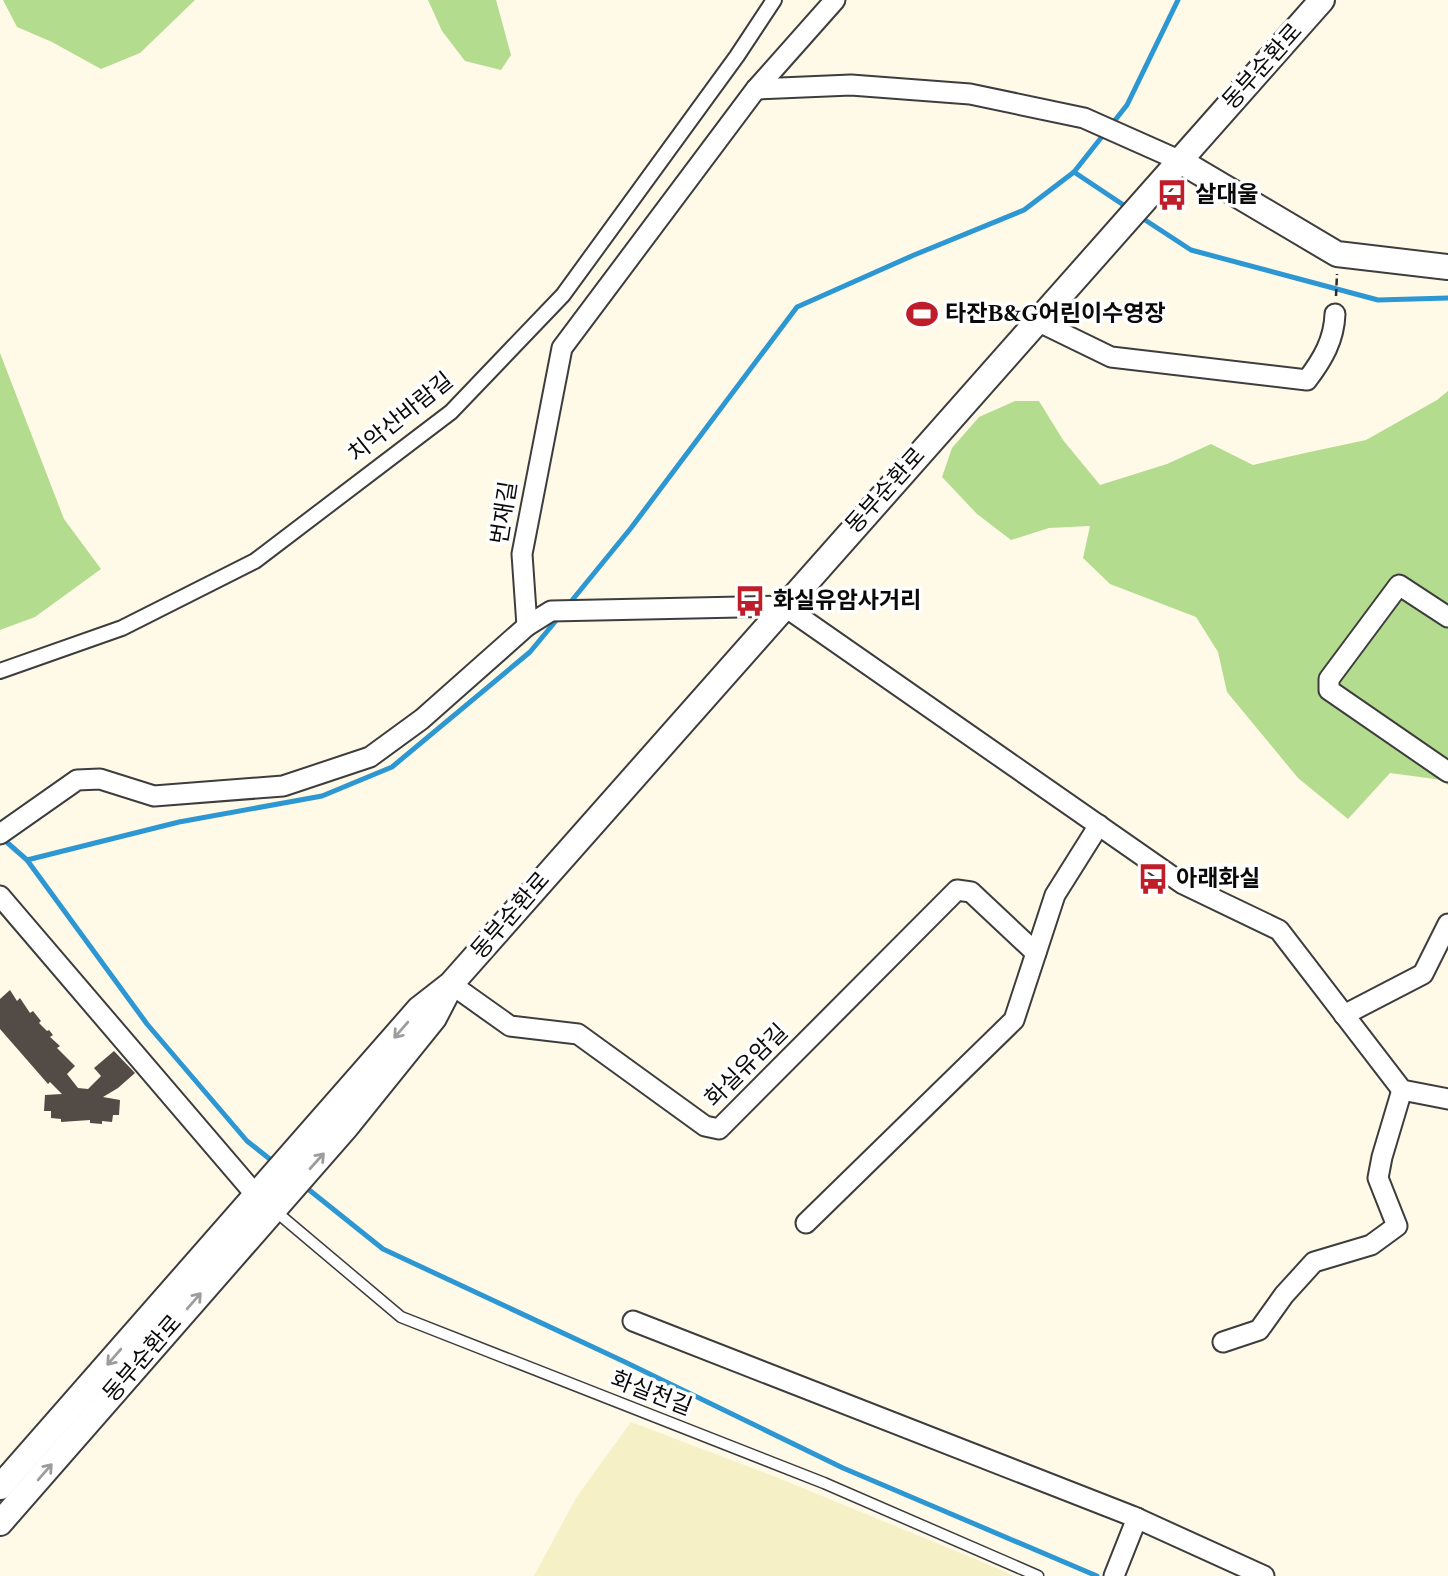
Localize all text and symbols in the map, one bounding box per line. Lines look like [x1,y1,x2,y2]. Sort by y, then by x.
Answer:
street label: 동부순환로 [1215,16,1311,118]
bus stop icon: 살대울 [1155,178,1189,212]
place label: 살대울 [1195,178,1258,213]
sports icon: 타잔B&G어린이수영장 [905,297,939,331]
place label: 타잔B&G어린이수영장 [945,297,1166,332]
street label: 치악산바람길 [341,364,461,472]
street label: 동부순환로 [838,440,934,542]
street label: 번재길 [483,479,527,547]
bus stop icon: 화실유암사거리 [733,584,767,618]
place label: 화실유암사거리 [773,584,921,619]
bus stop icon: 아래화실 [1136,862,1170,896]
place label: 아래화실 [1176,862,1261,897]
street label: 동부순환로 [463,865,559,967]
street label: 화실유암길 [697,1016,797,1116]
one-way arrow [393,1020,409,1038]
one-way arrow [308,1152,324,1170]
one-way arrow [186,1292,202,1310]
street label: 동부순환로 [95,1308,191,1410]
one-way arrow [106,1347,122,1365]
street label: 화실천길 [605,1362,697,1426]
one-way arrow [37,1463,53,1481]

